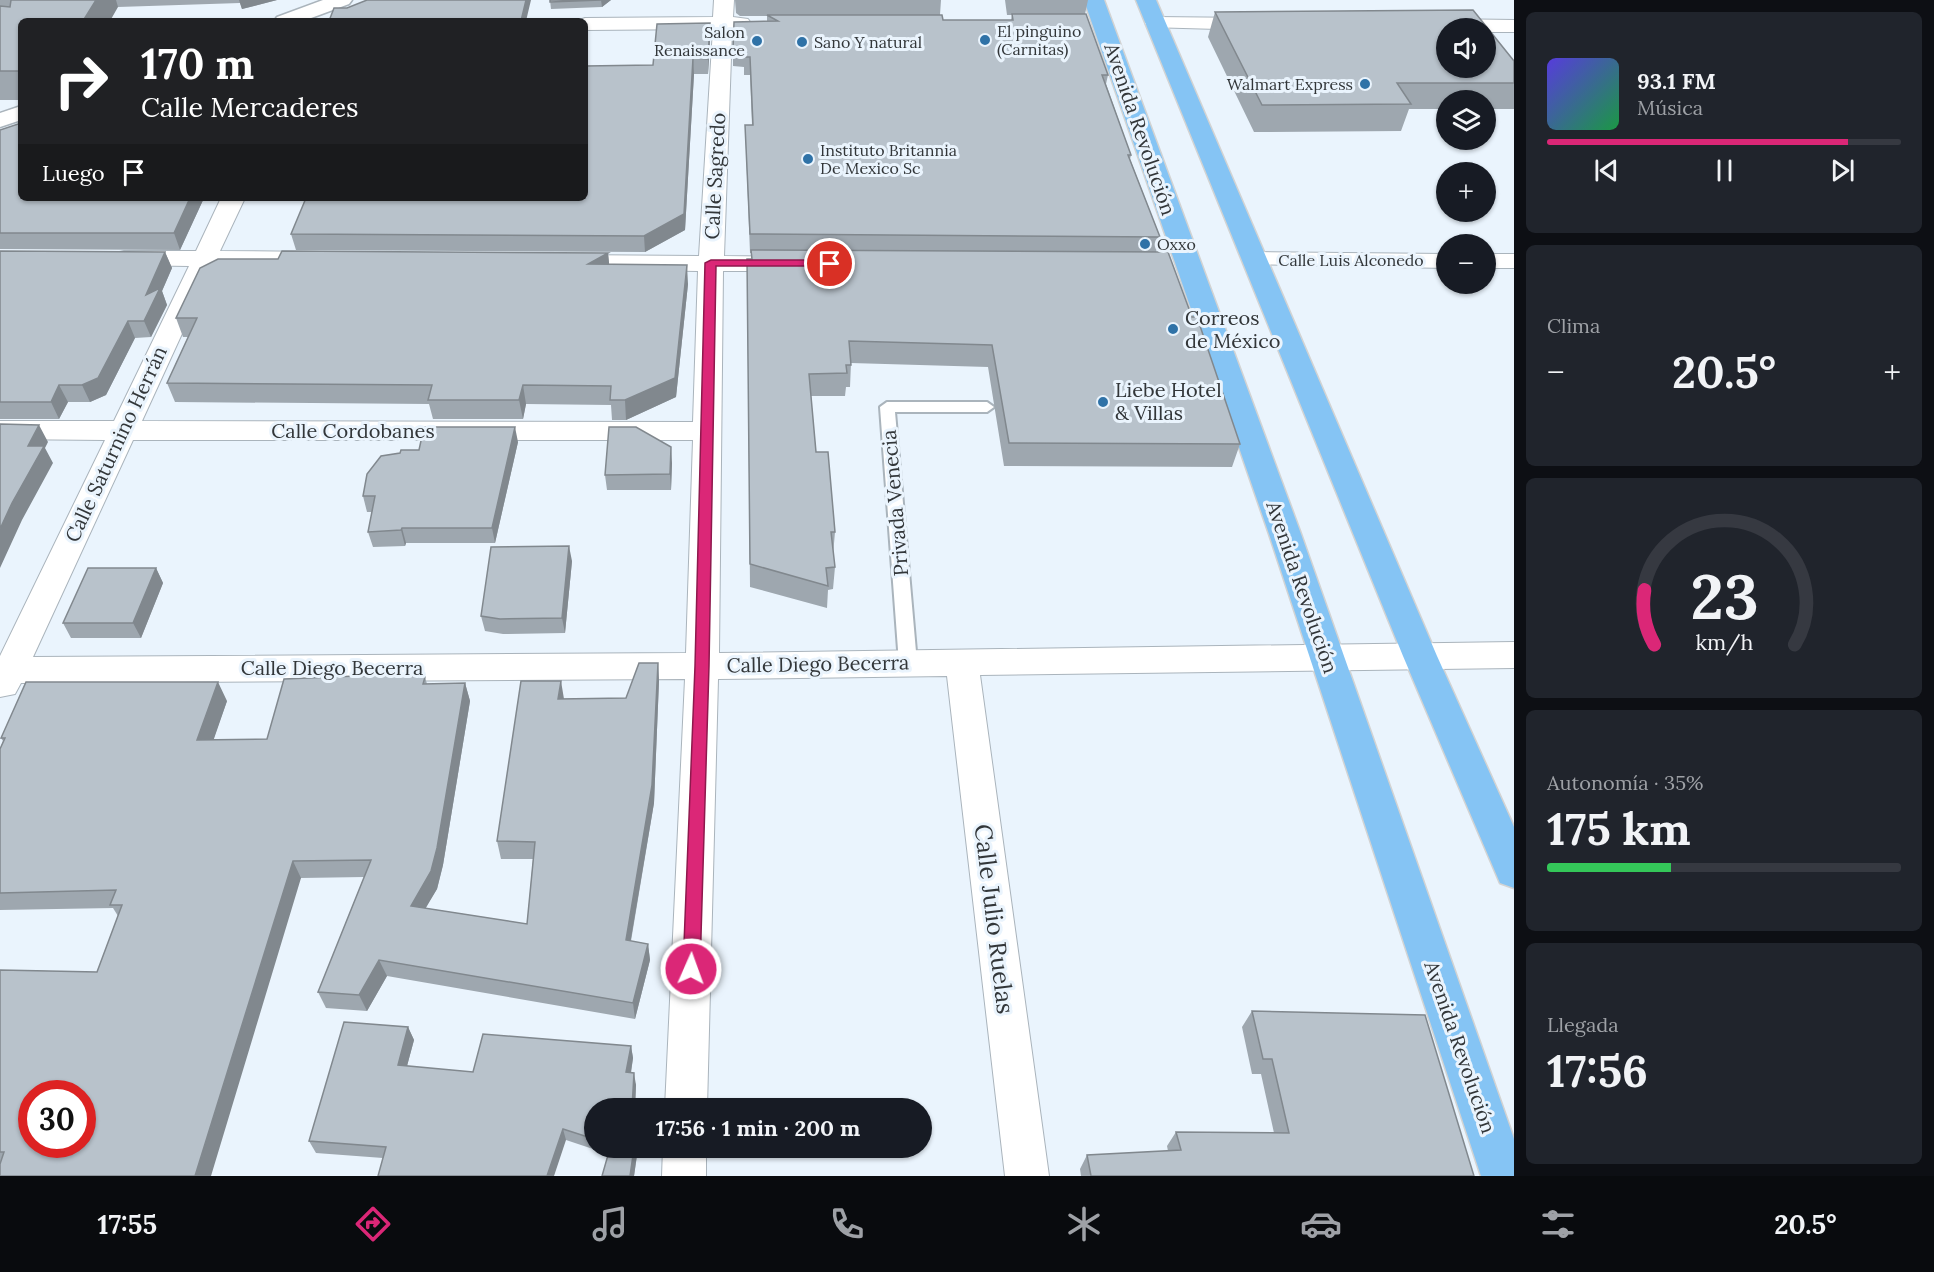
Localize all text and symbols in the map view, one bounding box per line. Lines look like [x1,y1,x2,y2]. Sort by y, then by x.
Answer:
map controls [1436,18,1496,294]
button: sound [1436,18,1496,78]
place label: El pinguino (Carnitas) [997,21,1081,60]
place label: Salon Renaissance [654,22,745,60]
place label: Sano Y natural [814,32,922,52]
marker: El pinguino (Carnitas) [978,33,992,47]
marker: Salon Renaissance [750,34,764,48]
marker: Sano Y natural [795,35,809,49]
text: 170 m [141,37,254,91]
street label: Avenida Revolución [1099,38,1182,218]
icon: right [42,42,120,120]
text: 93.1 FM [1637,67,1716,95]
place label: Walmart Express [1227,74,1353,94]
marker: Walmart Express [1358,77,1372,91]
text: Calle Mercaderes [141,90,359,124]
button: layers [1436,90,1496,150]
text: Música [1637,95,1703,120]
street label: Calle Sagredo [699,112,730,240]
place label: Instituto Britannia De Mexico Sc [820,140,957,178]
marker: Instituto Britannia De Mexico Sc [801,152,815,166]
icon: previous [1590,154,1623,187]
icon: pause [1708,154,1741,187]
icon: next [1826,154,1859,187]
icon: arrive [117,156,150,189]
text: Luego [42,159,105,187]
button: + [1436,162,1496,222]
place label: Oxxo [1157,234,1196,254]
button: − [1436,234,1496,294]
marker: Oxxo [1138,237,1152,251]
pin [804,238,855,289]
icon: arrive [813,247,846,280]
street label: Calle Luis Alconedo [1278,250,1424,270]
place label: Correos de México [1185,305,1280,353]
text: Clima [1547,313,1600,338]
marker: Correos de México [1166,322,1180,336]
street label: Calle Saturnino Herrán [59,342,172,546]
text: 20.5° [1672,343,1776,400]
text: − [1547,351,1565,393]
text: + [1883,351,1901,393]
place label: Liebe Hotel & Villas [1115,377,1222,425]
marker: Liebe Hotel & Villas [1096,395,1110,409]
street label: Calle Cordobanes [271,418,435,443]
street label: Privada Venecia [876,429,913,577]
street label: Avenida Revolución [1261,496,1344,676]
text: 23 [1690,556,1758,636]
text: km/h [1695,628,1753,656]
street label: Calle Diego Becerra [726,649,910,678]
street label: Calle Diego Becerra [241,655,423,680]
text: Autonomía · 35% [1547,770,1704,795]
text: 175 km [1547,800,1691,857]
street label: Calle Julio Ruelas [967,822,1022,1016]
position arrow [659,937,723,1001]
street label: Avenida Revolución [1419,956,1502,1136]
text: Llegada [1547,1012,1619,1037]
text: 17:56 [1547,1042,1648,1099]
speed limit sign: 30 [18,1080,96,1158]
text: 17:56 · 1 min · 200 m [656,1114,860,1142]
icon: directions [352,1203,394,1245]
icon: music [589,1203,631,1245]
icon: phone [826,1203,868,1245]
icon: climate [1063,1203,1105,1245]
icon: car [1300,1203,1342,1245]
icon: filters [1537,1203,1579,1245]
text: 17:55 [98,1207,157,1241]
text: 20.5° [1774,1207,1836,1241]

